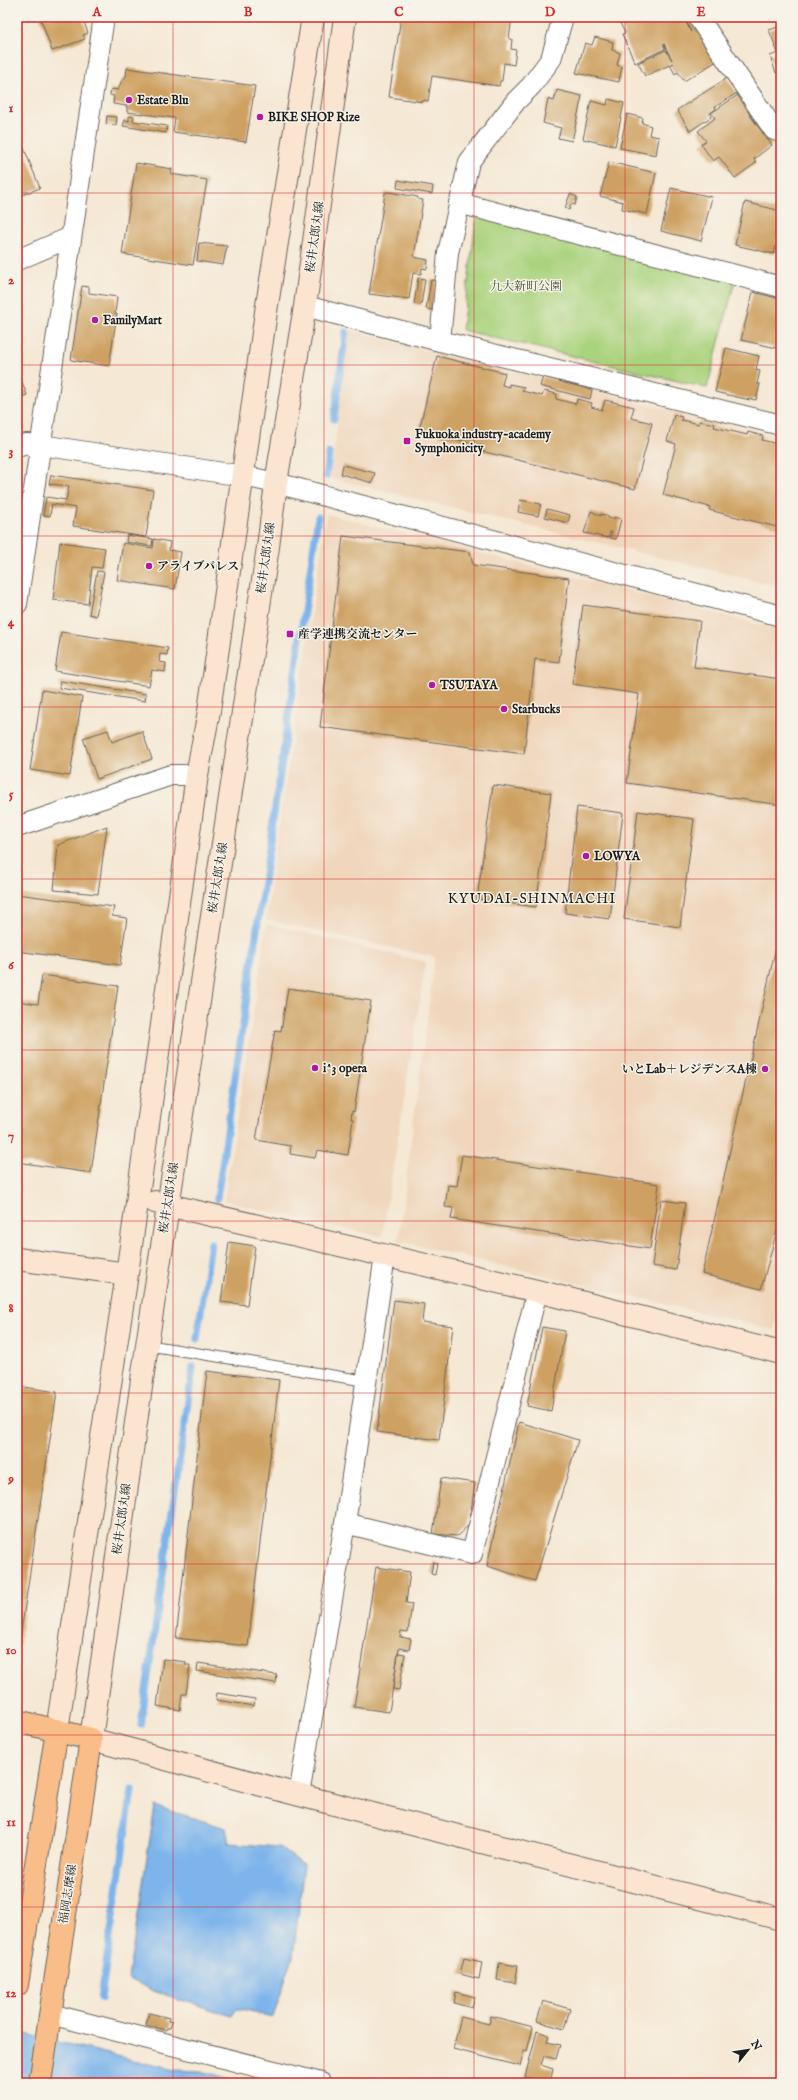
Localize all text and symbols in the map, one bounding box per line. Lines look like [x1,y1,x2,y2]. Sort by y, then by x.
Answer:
text: A [92,4,103,21]
text: B [244,4,253,21]
text: C [394,4,404,21]
text: D [545,4,556,21]
text: E [696,4,706,21]
place label: Estate Blu [137,93,189,108]
marker: Estate Blu [124,95,134,105]
text: 1 [9,100,14,117]
place label: BIKE SHOP Rize [268,110,360,125]
marker: BIKE SHOP Rize [255,112,265,122]
street label: 桜井太郎丸線 [303,200,327,274]
text: 2 [8,272,14,289]
park label: 九大新町公園 [490,279,562,294]
place label: FamilyMart [103,313,163,329]
marker: FamilyMart [90,315,100,325]
place label: Fukuoka industry-academy Symphonicity [415,427,552,457]
marker: Fukuoka industry-academy Symphonicity [402,436,412,446]
text: 3 [9,443,14,460]
street label: 桜井太郎丸線 [254,521,278,595]
place label: アライブパレス [157,559,239,574]
marker: アライブパレス [144,561,154,571]
text: 4 [8,614,15,631]
place label: 産学連携交流センター [298,627,418,642]
marker: 産学連携交流センター [285,629,295,639]
place label: TSUTAYA [439,678,498,693]
marker: TSUTAYA [427,680,437,690]
place label: Starbucks [512,702,561,717]
marker: Starbucks [499,704,509,714]
text: 5 [9,786,14,803]
street label: 桜井太郎丸線 [205,841,231,915]
place label: LOWYA [593,849,641,864]
marker: LOWYA [581,851,591,861]
district label: KYUDAI-SHINMACHI [448,890,616,908]
text: 6 [8,957,14,974]
place label: i^3 opera [323,1061,368,1077]
place label: いとLab＋レジデンスA棟 [622,1062,757,1077]
marker: i^3 opera [310,1063,320,1073]
marker: いとLab＋レジデンスA棟 [760,1064,770,1074]
text: 7 [8,1128,14,1145]
street label: 桜井太郎丸線 [156,1161,182,1235]
text: 8 [8,1300,14,1317]
text: 9 [7,1471,14,1488]
street label: 桜井太郎丸線 [110,1482,134,1556]
text: 10 [5,1642,17,1659]
text: 11 [6,1814,16,1831]
street label: 福岡志摩線 [56,1863,80,1925]
text: 12 [6,1985,16,2002]
north arrow [728,2030,768,2070]
text: N [747,2037,764,2054]

